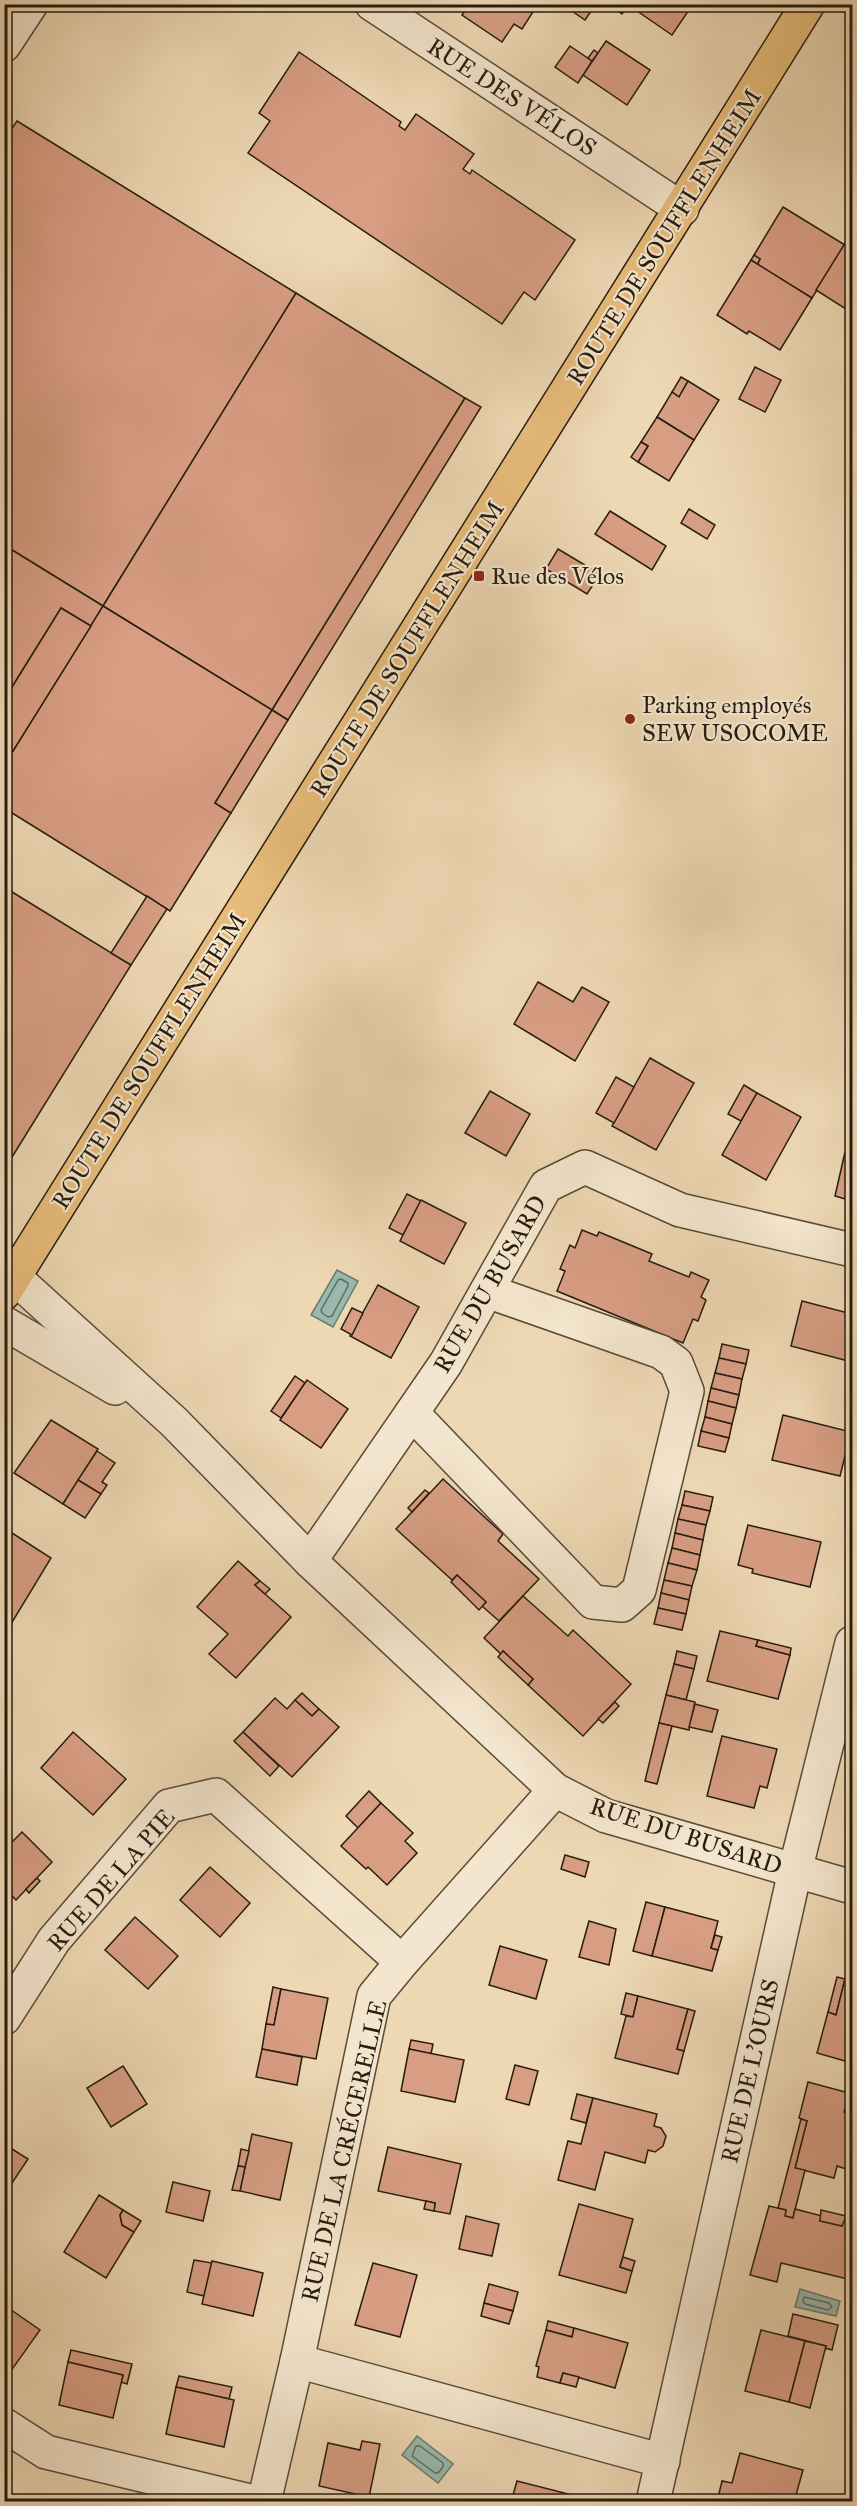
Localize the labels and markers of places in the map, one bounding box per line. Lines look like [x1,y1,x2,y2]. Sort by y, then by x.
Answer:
place label: Rue des Vélos [491,561,624,591]
marker: Rue des Vélos [472,569,486,583]
place label: Parking employés SEW USOCOME [642,690,828,748]
marker: Parking employés SEW USOCOME [623,712,637,726]

